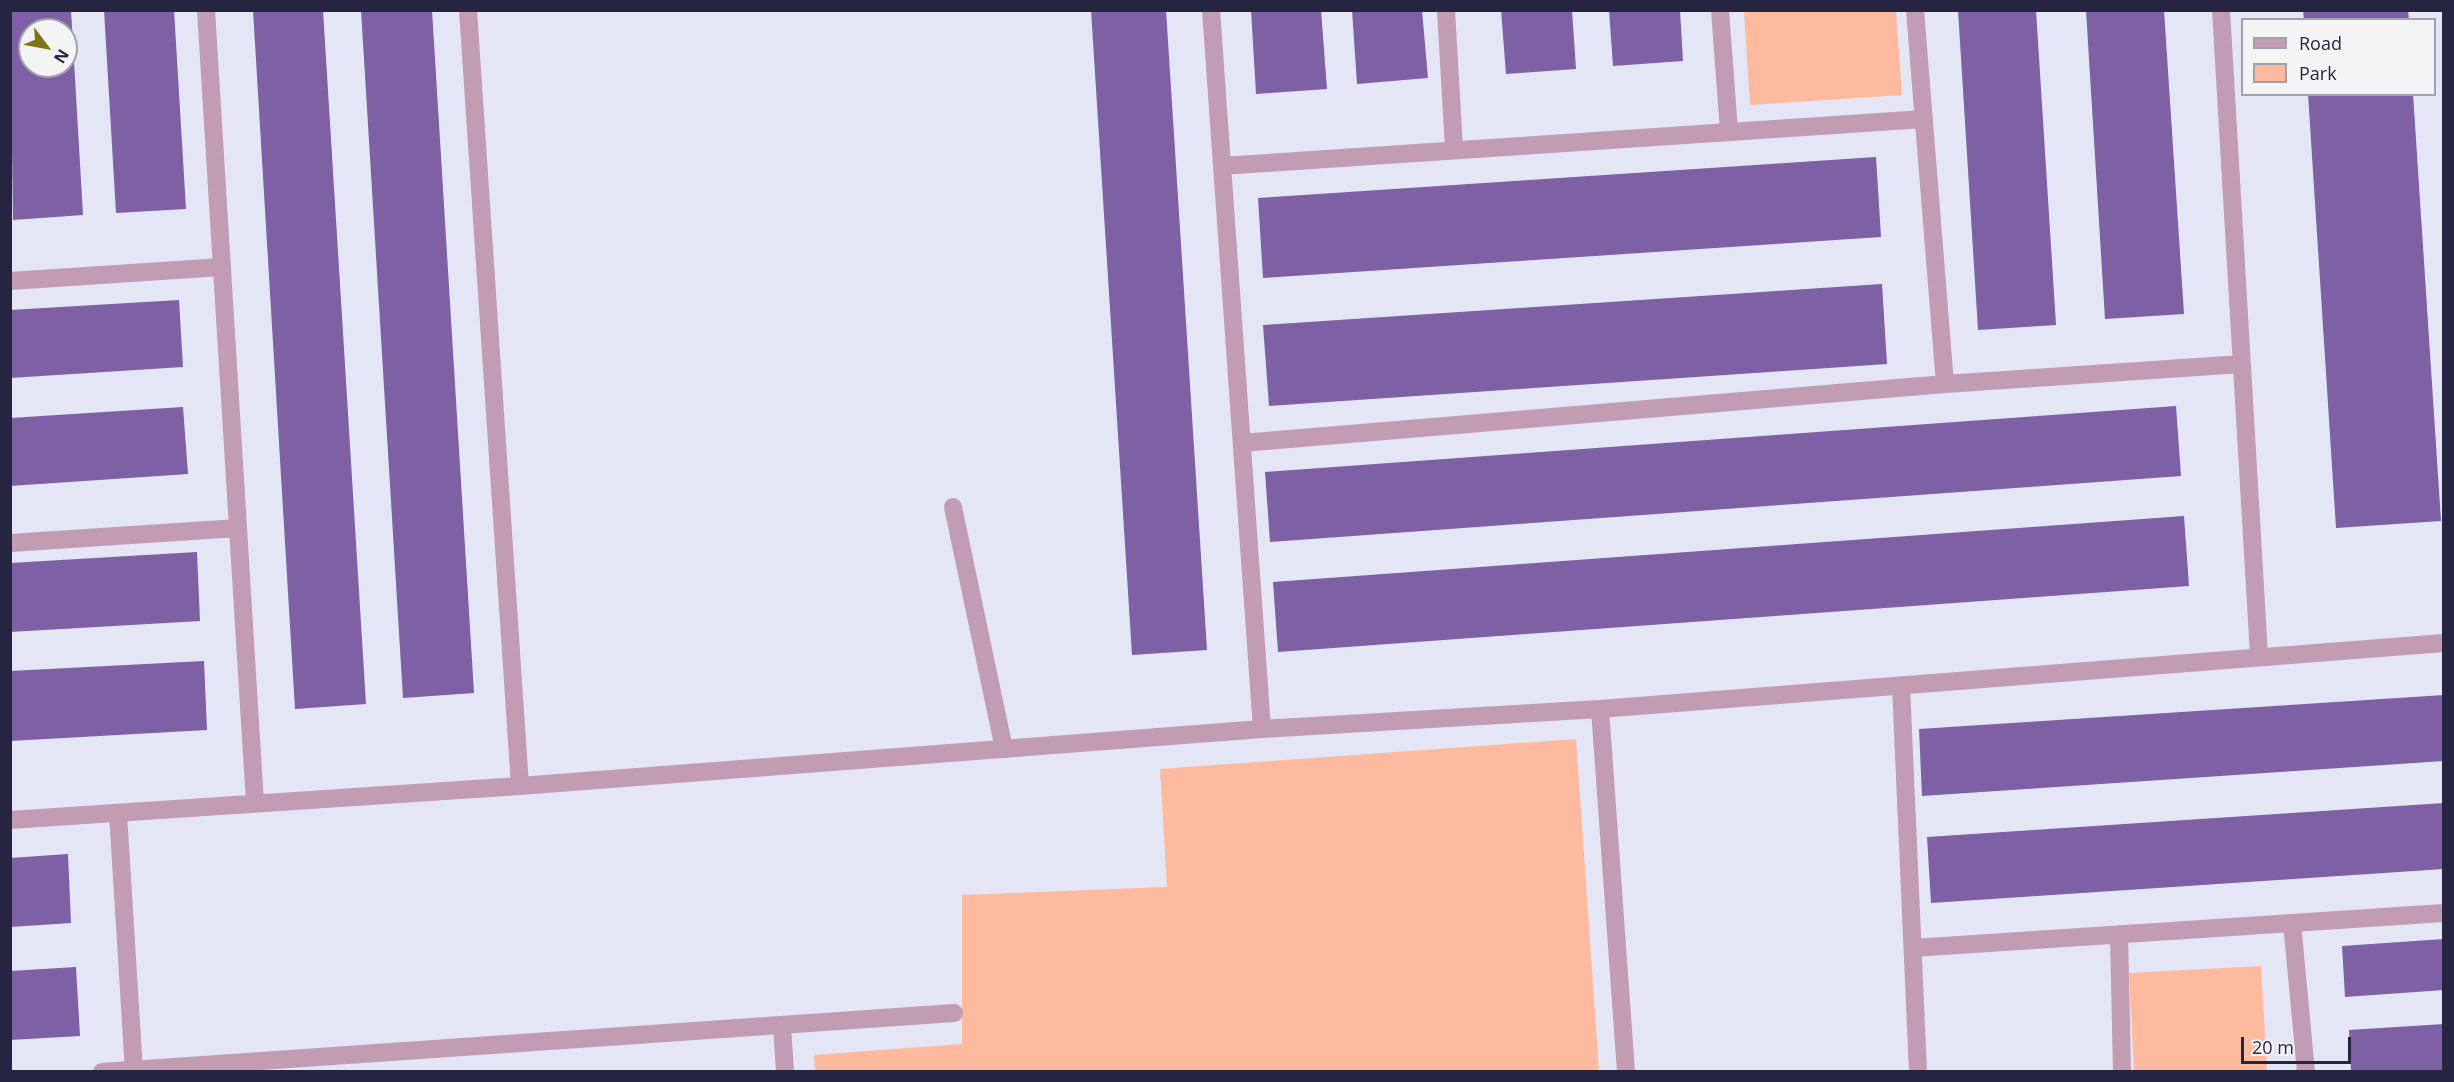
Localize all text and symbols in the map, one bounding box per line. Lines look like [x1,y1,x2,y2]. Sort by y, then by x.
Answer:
north arrow [18,18,78,78]
legend [2241,18,2436,96]
text: Road [2299,31,2342,55]
text: N [49,45,74,68]
text: Park [2299,61,2337,85]
scale bar [2244,1025,2354,1063]
text: 20 m [2252,1035,2294,1059]

